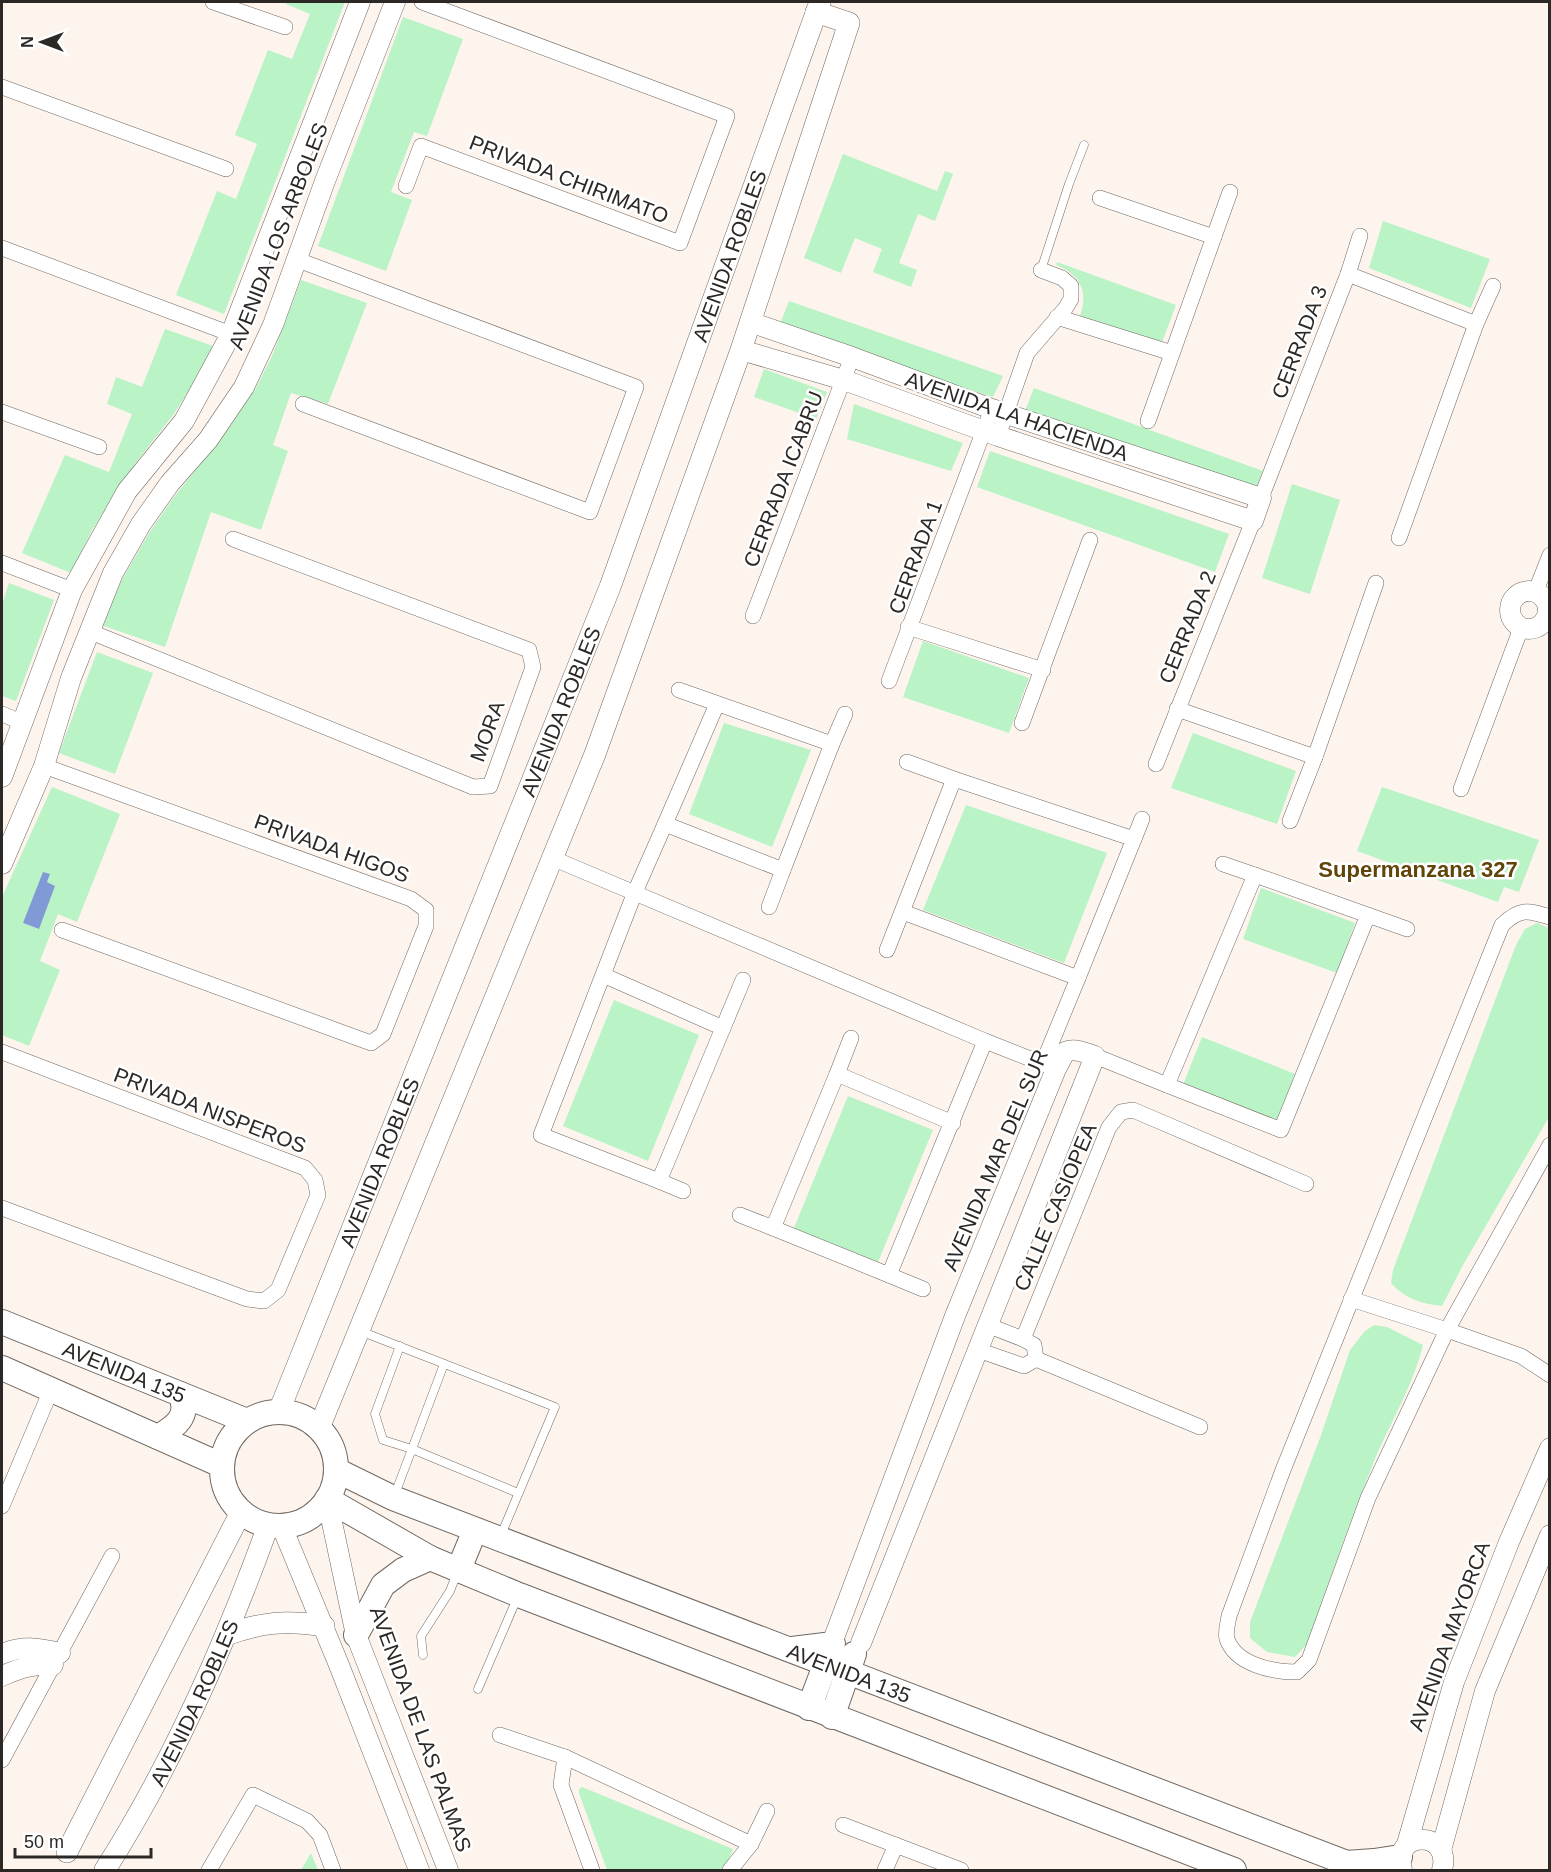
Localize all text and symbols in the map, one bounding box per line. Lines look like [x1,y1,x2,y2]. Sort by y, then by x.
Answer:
north arrow [12,12,72,72]
text: N [19,36,36,48]
street label: AVENIDA LOS ARBOLES [224,119,332,353]
street label: PRIVADA CHIRIMATO [466,130,672,228]
street label: AVENIDA ROBLES [688,167,770,345]
street label: CERRADA 3 [1267,282,1331,402]
street label: AVENIDA LA HACIENDA [903,367,1131,465]
street label: CERRADA ICABRU [739,388,827,570]
street label: CERRADA 1 [884,497,946,617]
street label: CERRADA 2 [1154,568,1220,686]
street label: AVENIDA ROBLES [516,623,604,799]
street label: MORA [465,697,509,765]
street label: PRIVADA HIGOS [251,809,413,887]
district label: Supermanzana 327 [1318,857,1518,882]
street label: AVENIDA MAR DEL SUR [938,1046,1052,1274]
street label: PRIVADA NISPEROS [111,1063,309,1157]
street label: AVENIDA ROBLES [335,1074,423,1250]
street label: CALLE CASIOPEA [1009,1120,1101,1294]
street label: AVENIDA 135 [60,1336,189,1407]
street label: AVENIDA MAYORCA [1404,1538,1494,1734]
street label: AVENIDA DE LAS PALMAS [366,1603,476,1855]
street label: AVENIDA ROBLES [145,1616,242,1789]
street label: AVENIDA 135 [784,1639,914,1707]
scale bar [15,1821,152,1859]
text: 50 m [24,1832,64,1852]

